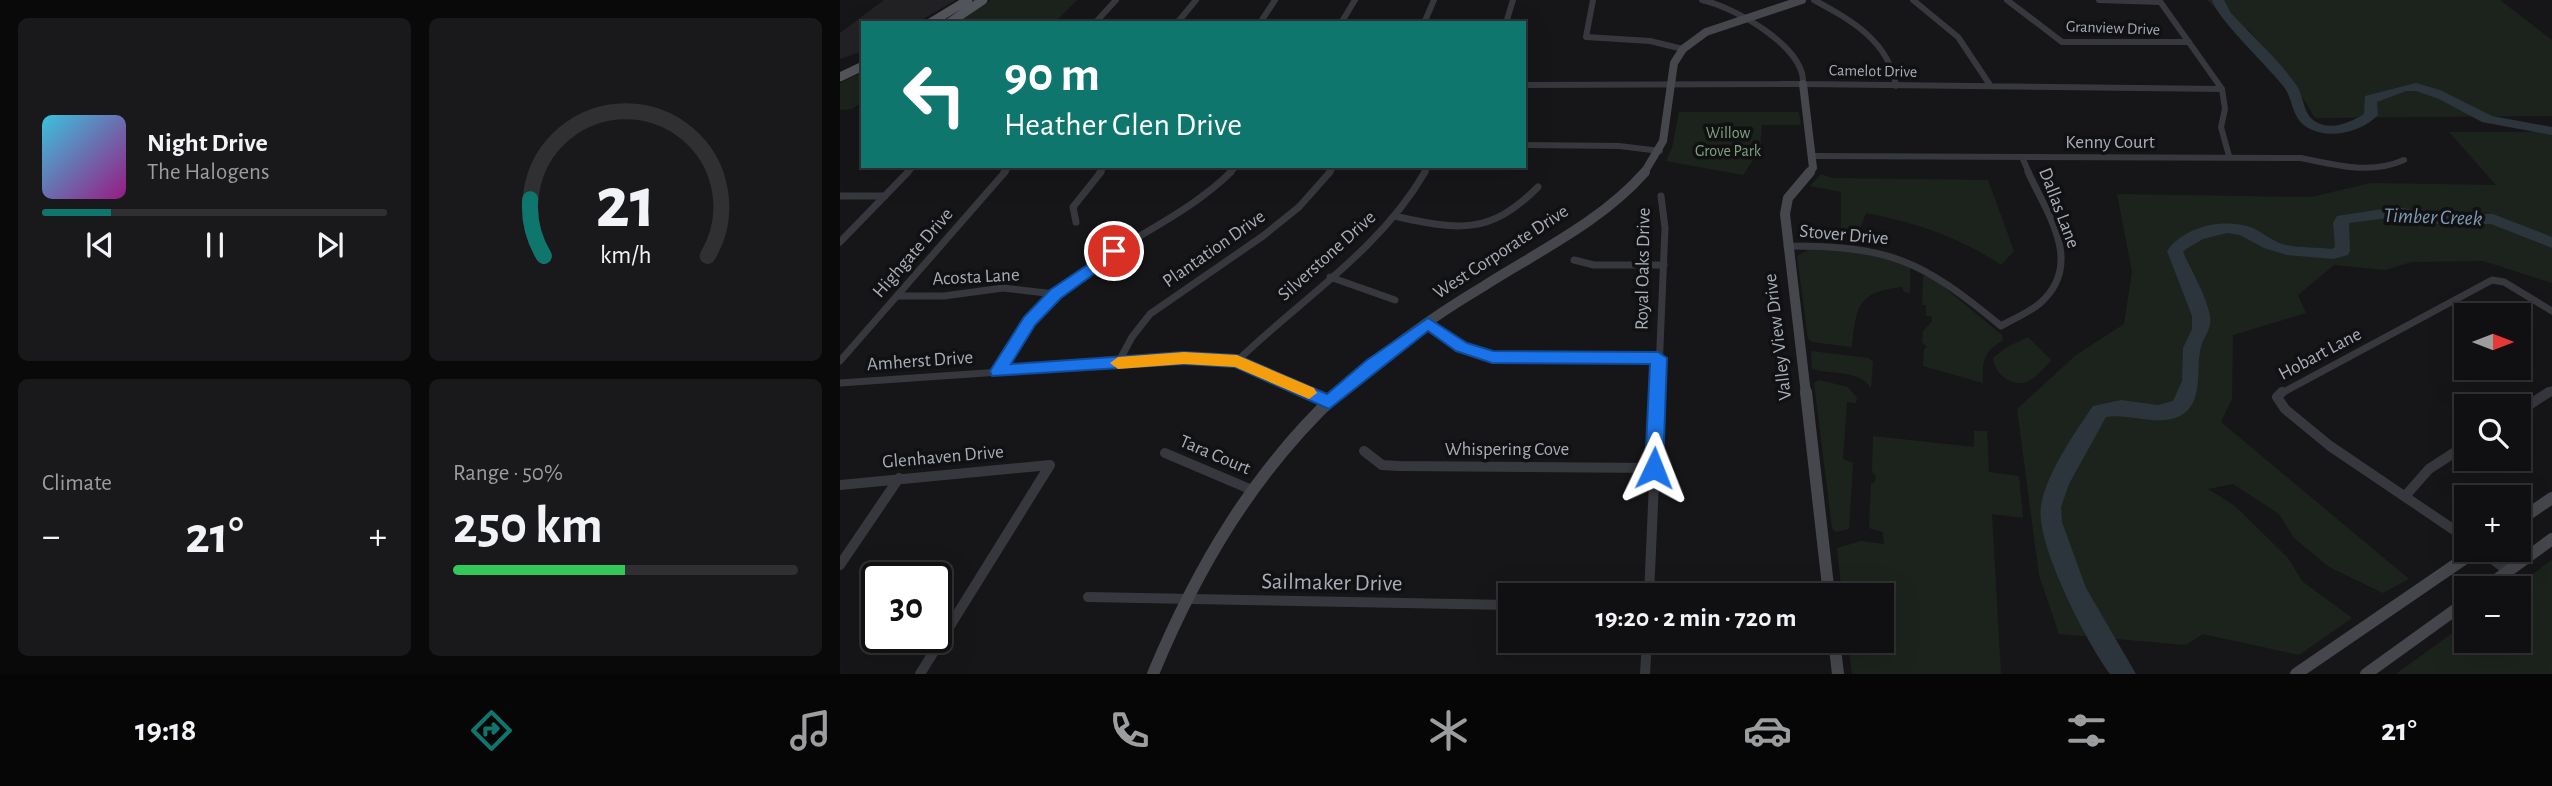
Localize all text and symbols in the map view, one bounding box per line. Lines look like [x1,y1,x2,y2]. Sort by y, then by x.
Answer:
street label: Granview Drive [2066,18,2160,38]
icon: left [889,49,980,140]
text: 90 m [1004,51,1100,100]
street label: Camelot Drive [1829,62,1917,80]
text: Heather Glen Drive [1004,109,1242,141]
park label: Willow Grove Park [1695,125,1762,159]
text: Night Drive [147,130,268,156]
street label: Kenny Court [2065,133,2155,152]
text: The Halogens [147,161,269,184]
street label: Dallas Lane [2035,165,2083,251]
text: 21 [595,168,656,241]
street label: West Corporate Drive [1430,201,1572,303]
street label: Highgate Drive [869,205,957,301]
water label: Timber Creek [2383,205,2483,229]
street label: Plantation Drive [1159,207,1269,291]
street label: Silverstone Drive [1275,207,1379,305]
street label: Royal Oaks Drive [1632,208,1654,330]
pin [1084,221,1144,281]
street label: Stover Drive [1799,222,1889,248]
icon: previous [81,226,119,264]
icon: pause [196,226,234,264]
icon: next [311,226,349,264]
icon: arrive [1095,232,1133,270]
text: km/h [600,243,651,268]
street label: Acosta Lane [932,265,1020,289]
street label: Valley View Drive [1761,273,1795,401]
north arrow [2454,303,2530,380]
map controls [2454,303,2531,653]
street label: Hobart Lane [2276,324,2364,384]
street label: Amherst Drive [866,348,974,374]
button: search [2454,394,2531,471]
position arrow [1617,431,1691,505]
street label: Tara Court [1177,432,1253,478]
street label: Whispering Cove [1445,440,1569,459]
street label: Glenhaven Drive [881,442,1005,472]
text: Range · 50% [453,462,563,485]
text: Climate [42,472,112,495]
button: + [2454,485,2531,562]
text: 250 km [453,500,603,552]
text: 21° [185,510,244,562]
text: − [42,518,60,556]
text: + [369,518,387,556]
speed limit sign: 30 [861,562,952,653]
street label: Sailmaker Drive [1261,570,1403,596]
button: − [2454,576,2531,653]
text: 19:20 · 2 min · 720 m [1596,605,1796,631]
icon: directions [467,706,516,755]
icon: music [786,706,835,755]
icon: phone [1105,706,1154,755]
icon: climate [1424,706,1473,755]
icon: car [1743,706,1792,755]
icon: filters [2062,706,2111,755]
text: 19:18 [135,714,197,746]
text: 21° [2381,714,2417,746]

